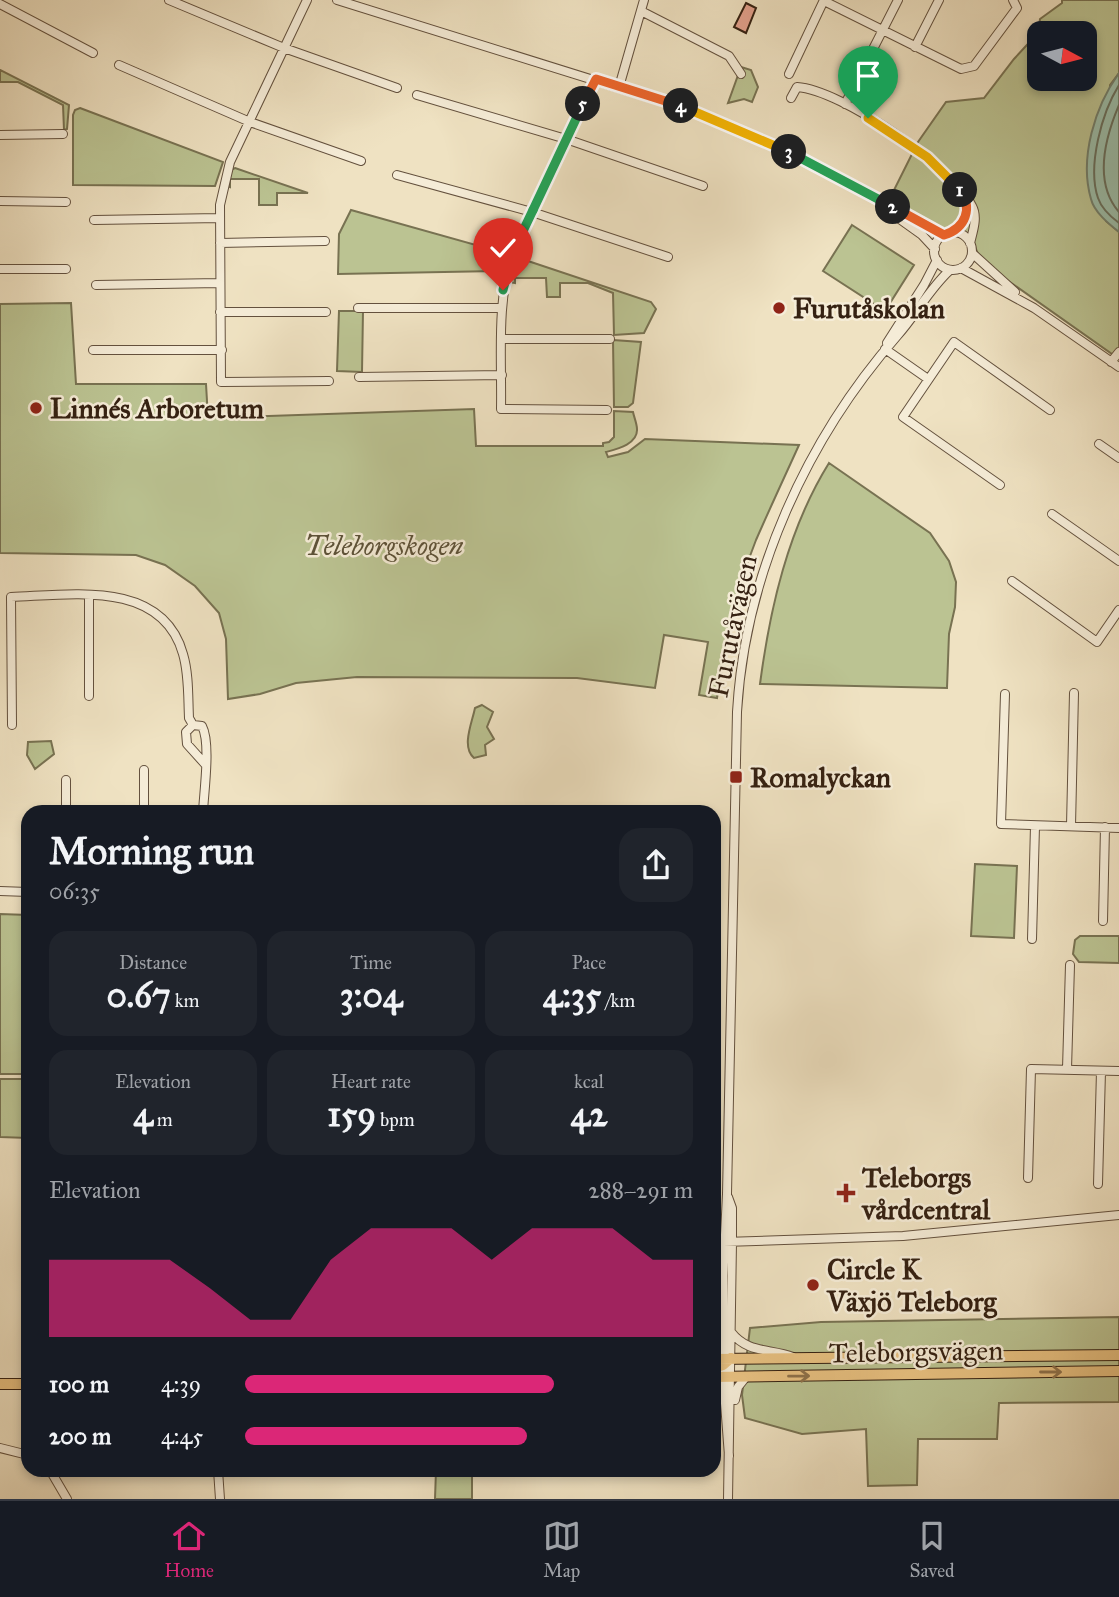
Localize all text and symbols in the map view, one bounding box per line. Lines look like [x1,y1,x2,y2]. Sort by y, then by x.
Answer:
north arrow [1027,21,1097,91]
map controls [1027,21,1097,91]
pin [838,46,898,118]
icon: arrive [849,57,887,95]
pin: 5 [566,86,600,122]
pin: 4 [664,88,698,124]
text: 5 [578,92,587,115]
text: 4 [675,94,686,117]
pin: 3 [772,134,806,170]
text: 3 [785,140,792,163]
pin: 1 [942,172,978,208]
text: 1 [956,178,963,201]
pin: 2 [876,190,910,224]
text: 2 [888,195,897,218]
pin [473,218,533,290]
icon: check [484,229,522,267]
place label: Furutåskolan [793,291,945,326]
marker: Furutåskolan [771,300,787,316]
place label: Linnés Arboretum [50,391,265,426]
marker: Linnés Arboretum [28,400,44,416]
park label: Teleborgskogen [305,528,464,563]
street label: Furutåvägen [700,552,765,701]
place label: Romalyckan [750,760,891,795]
marker: Romalyckan [728,769,744,785]
text: Morning run [49,828,254,874]
button: share [619,828,693,902]
text: 06:35 [49,877,100,905]
text: Distance [119,951,187,974]
text: Time [350,951,392,974]
text: Pace [572,951,606,974]
text: 0.67 [106,974,171,1017]
text: 3:04 [340,974,402,1017]
text: 4:35 [543,974,601,1017]
text: km [171,989,200,1012]
text: /km [601,989,635,1012]
text: Elevation [115,1070,191,1093]
text: Heart rate [331,1070,411,1093]
text: kcal [574,1070,604,1093]
text: 4 [133,1093,153,1136]
text: 159 [327,1093,376,1136]
text: 42 [571,1093,607,1136]
text: m [153,1108,173,1131]
text: bpm [376,1108,415,1131]
place label: Teleborgs vårdcentral [861,1160,990,1227]
text: Elevation [49,1176,140,1204]
text: 288–291 m [588,1176,693,1204]
marker: Teleborgs vårdcentral [836,1183,856,1203]
place label: Circle K Växjö Teleborg [826,1252,998,1319]
marker: Circle K Växjö Teleborg [805,1277,821,1293]
street label: Teleborgsvägen [829,1332,1003,1371]
one-way arrow [1039,1365,1062,1379]
one-way arrow [787,1369,810,1383]
text: 100 m [49,1370,109,1398]
text: 4:39 [161,1370,201,1398]
text: 200 m [49,1422,111,1450]
text: 4:45 [161,1422,203,1450]
tab: Home [164,1517,214,1582]
tab: Map [543,1517,581,1582]
tab: Saved [910,1517,955,1582]

